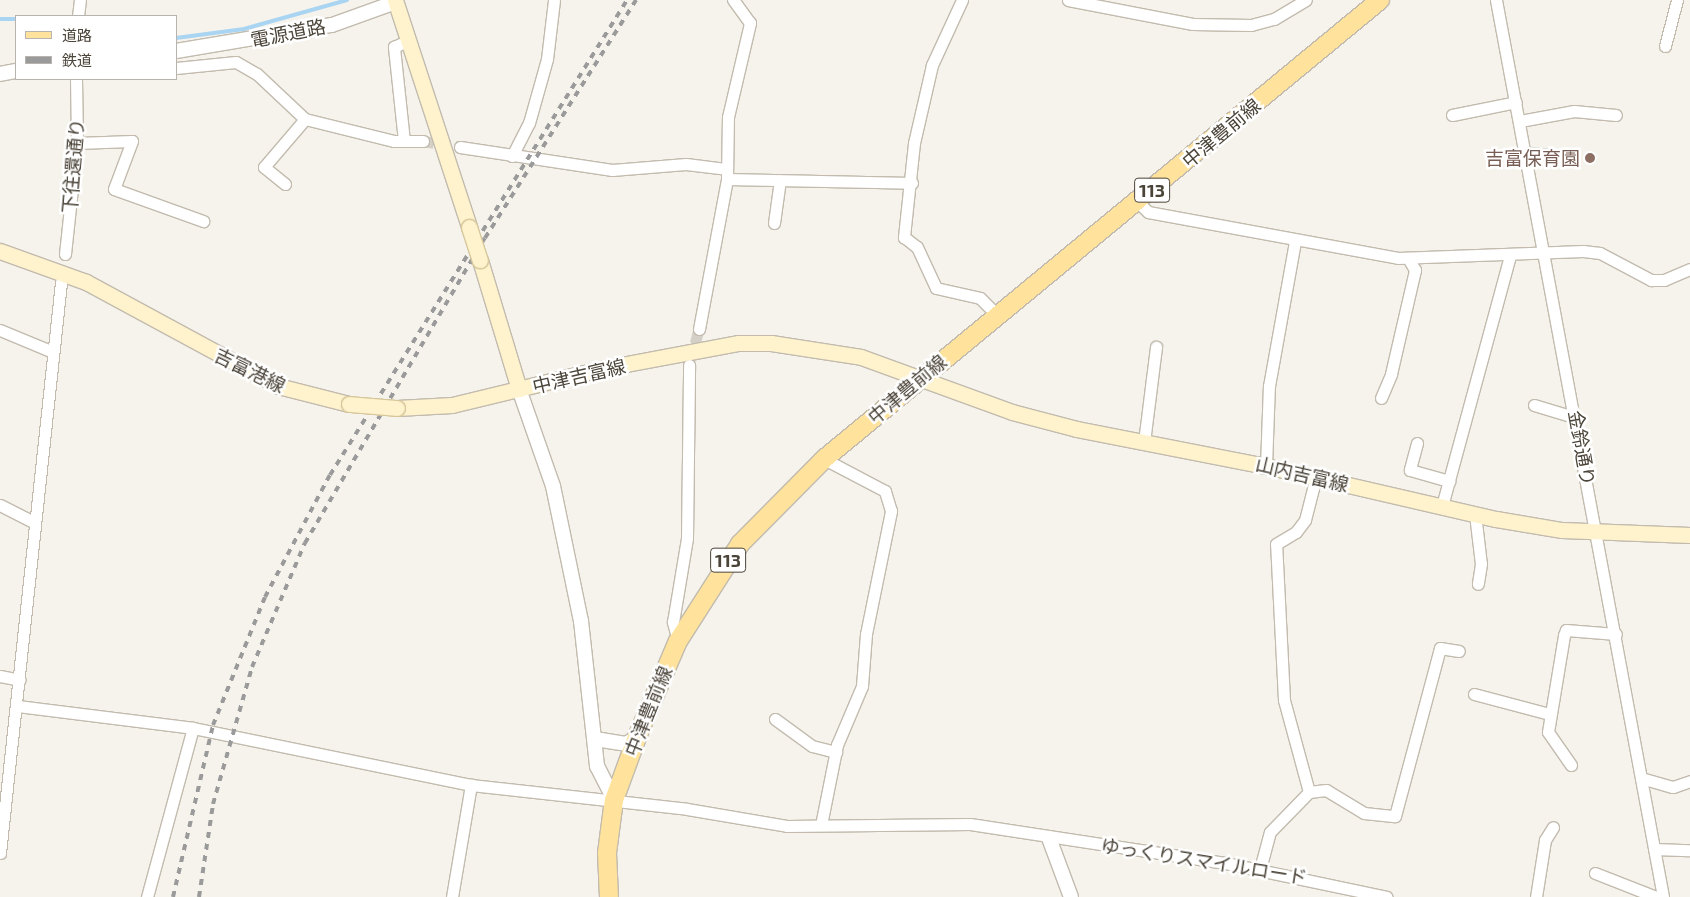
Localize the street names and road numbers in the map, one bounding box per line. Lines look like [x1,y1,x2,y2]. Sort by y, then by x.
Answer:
street label: 電源道路 [249,15,327,51]
street label: 中津豊前線 [1177,94,1265,172]
street label: 下往還通り [58,118,88,214]
road number: 113 [1133,174,1171,206]
street label: 吉富港線 [211,343,289,397]
street label: 中津豊前線 [863,350,951,428]
street label: 中津吉富線 [530,354,628,398]
street label: 金鈴通り [1564,409,1600,487]
street label: 山内吉富線 [1253,452,1351,496]
road number: 113 [709,544,747,576]
street label: 中津豊前線 [620,663,676,759]
street label: ゆっくりスマイルロード [1099,833,1309,889]

